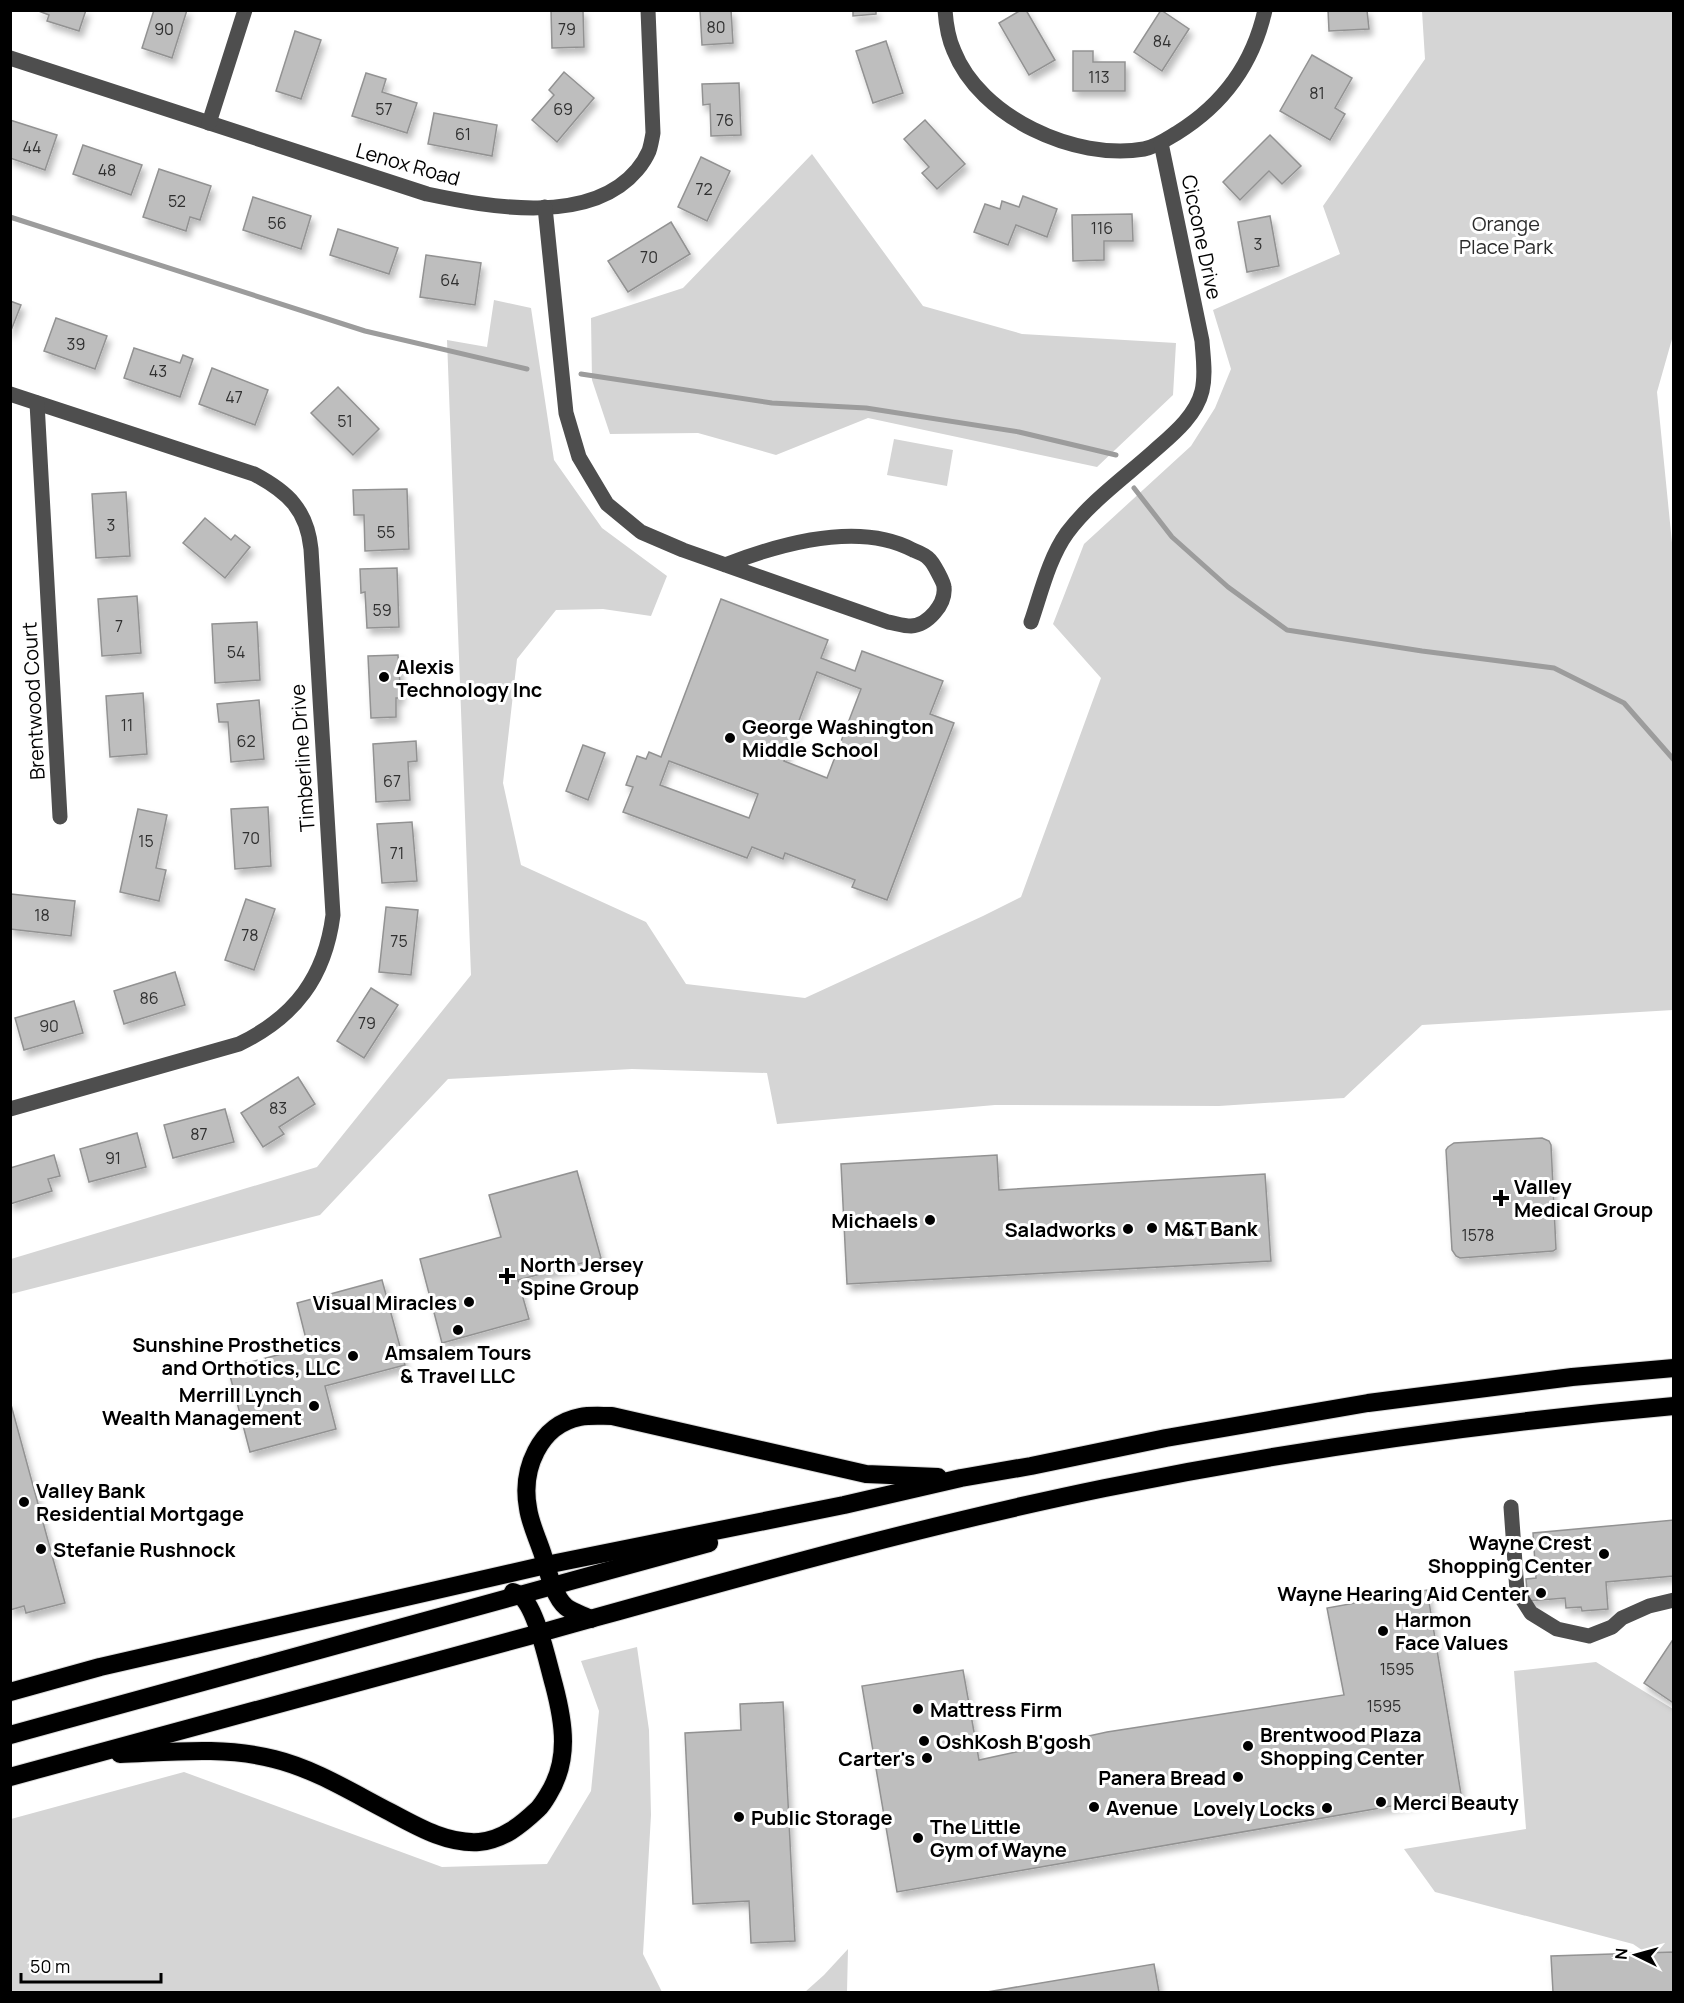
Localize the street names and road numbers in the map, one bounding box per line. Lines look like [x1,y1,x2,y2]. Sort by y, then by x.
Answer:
street label: Lenox Road [353,136,463,192]
street label: Ciccone Drive [1176,172,1228,302]
street label: Brentwood Court [15,621,51,781]
street label: Timberline Drive [283,683,321,833]

